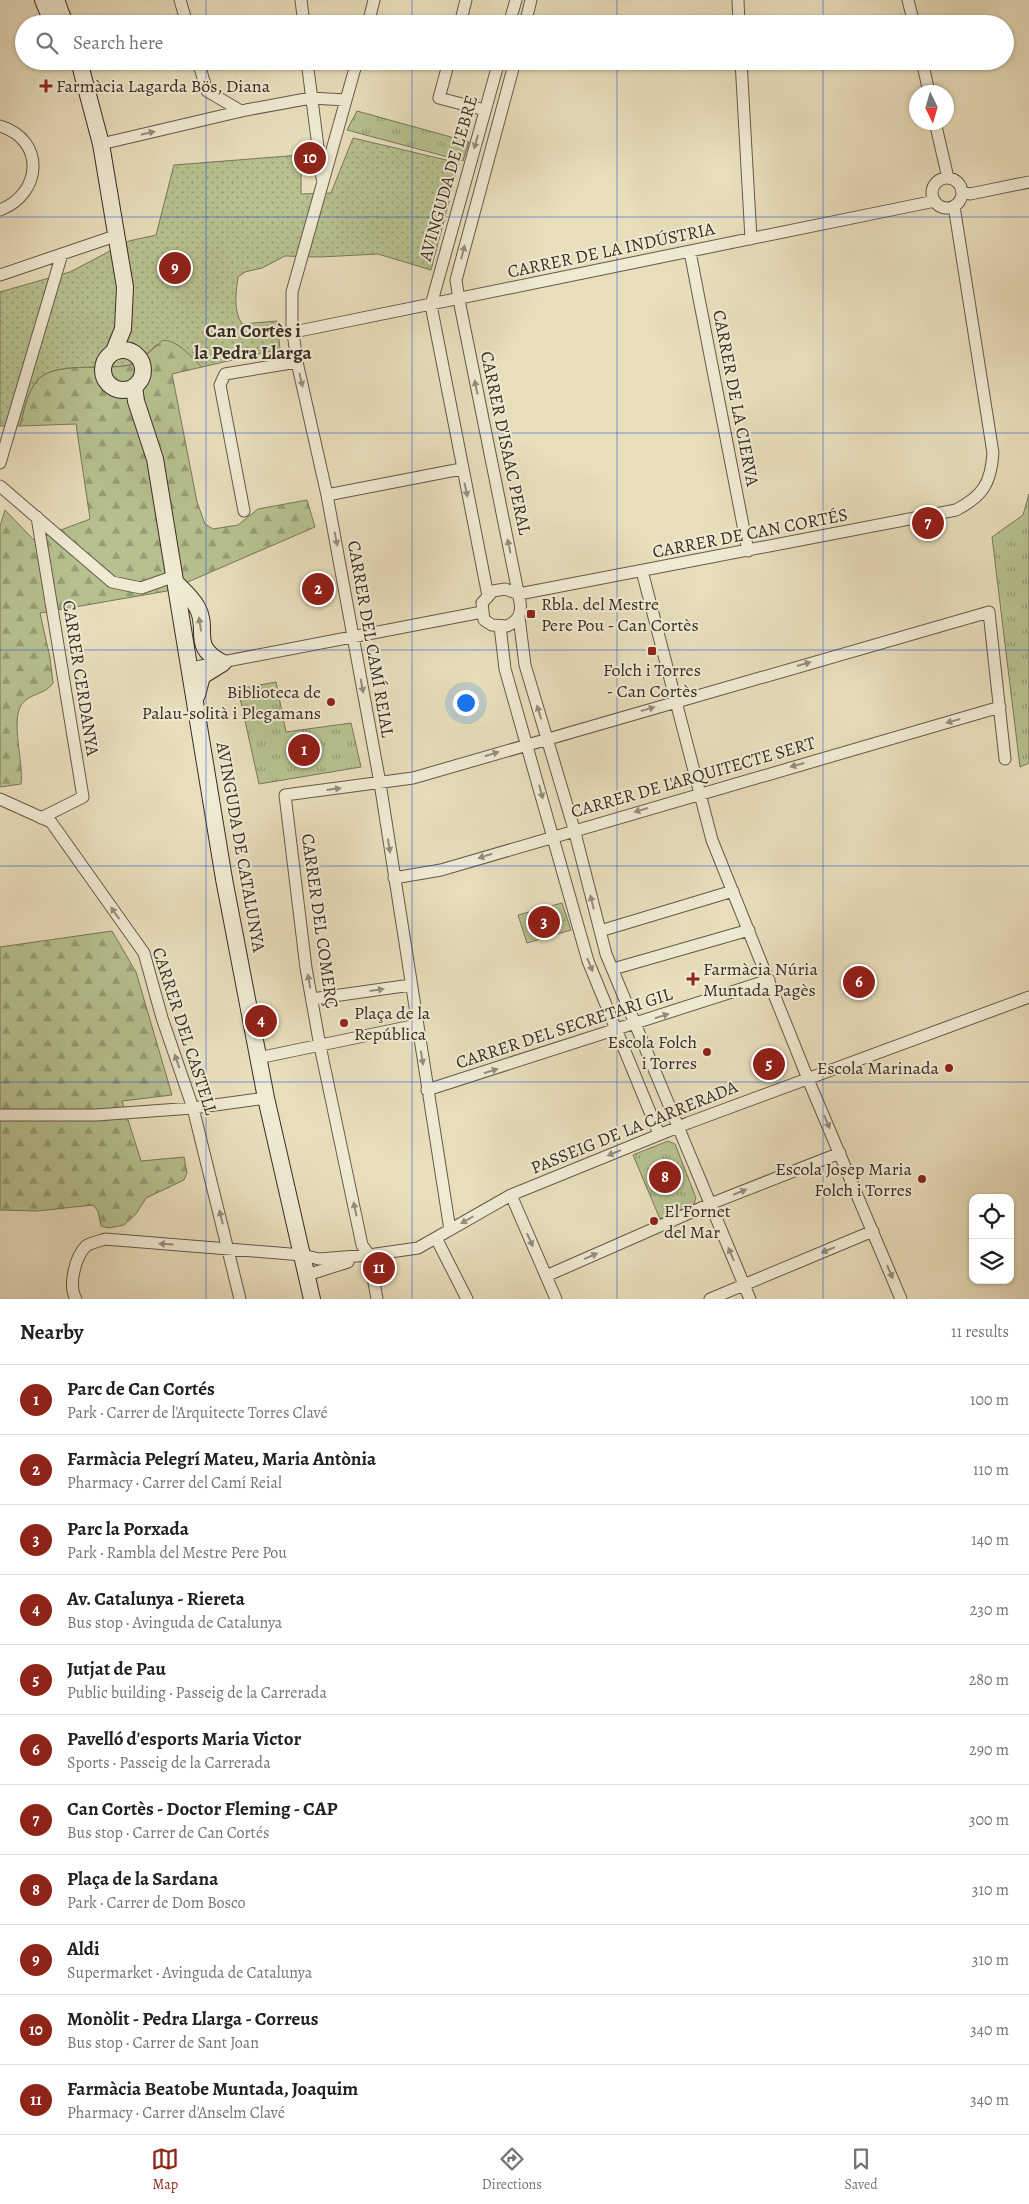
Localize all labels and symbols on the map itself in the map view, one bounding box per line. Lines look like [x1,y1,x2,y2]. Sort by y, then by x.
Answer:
place label: Farmàcia Lagarda Bös, Diana [56,74,271,98]
marker: Farmàcia Lagarda Bös, Diana [40,80,52,92]
north arrow [909,85,954,130]
street label: AVINGUDA DE L'EBRE [413,92,483,265]
one-way arrow [141,129,156,137]
one-way arrow [472,134,480,149]
pin: 10 [294,139,326,177]
street label: CARRER DE LA INDÚSTRIA [505,216,717,284]
one-way arrow [459,245,467,260]
pin: 9 [159,249,191,287]
street label: CARRER DE LA CIERVA [707,308,765,489]
district label: Can Cortès i la Pedra Llarga [194,318,313,366]
street label: CARRER D'ISAAC PERAL [475,349,537,538]
one-way arrow [297,373,305,388]
one-way arrow [472,378,480,394]
one-way arrow [462,483,470,498]
street label: CARRER DE CAN CORTÉS [650,502,850,564]
pin: 7 [912,504,944,542]
one-way arrow [332,532,340,548]
one-way arrow [505,538,513,553]
street label: CARRER DEL CAMÍ REIAL [342,539,400,740]
pin: 2 [302,570,334,608]
place label: Rbla. del Mestre Pere Pou - Can Cortès [541,592,699,637]
street label: CARRER CERDANYA [57,598,105,758]
marker: Rbla. del Mestre Pere Pou - Can Cortès [525,608,537,620]
one-way arrow [196,616,204,632]
marker: Folch i Torres - Can Cortès [646,645,658,657]
place label: Folch i Torres - Can Cortès [603,658,701,703]
one-way arrow [797,660,812,668]
one-way arrow [359,678,367,694]
place label: Biblioteca de Palau-solità i Plegamans [142,680,321,725]
your location [453,690,479,716]
marker: Biblioteca de Palau-solità i Plegamans [325,696,337,708]
one-way arrow [534,704,542,719]
one-way arrow [640,705,656,713]
one-way arrow [946,717,961,725]
pin: 1 [288,731,320,769]
street label: CARRER DE L'ARQUITECTE SERT [568,731,818,823]
street label: AVINGUDA DE CATALUNYA [211,739,271,954]
one-way arrow [485,750,500,758]
one-way arrow [789,762,804,770]
one-way arrow [326,785,342,793]
one-way arrow [538,785,546,800]
one-way arrow [633,806,648,814]
street label: CARRER DEL COMERÇ [296,832,344,1010]
one-way arrow [386,838,394,854]
one-way arrow [477,853,492,861]
one-way arrow [588,894,596,909]
pin: 3 [528,903,560,941]
one-way arrow [110,906,120,920]
street label: CARRER DEL CASTELL [147,944,224,1119]
place label: Farmàcia Núria Muntada Pagès [703,957,818,1002]
one-way arrow [586,958,594,973]
pin: 6 [843,963,875,1001]
one-way arrow [304,973,312,989]
marker: Farmàcia Núria Muntada Pagès [687,973,699,985]
street label: CARRER DEL SECRETARI GIL [453,981,676,1074]
one-way arrow [370,985,386,993]
place label: Plaça de la República [354,1001,431,1046]
pin: 4 [245,1002,277,1040]
one-way arrow [655,1011,670,1019]
marker: Plaça de la República [338,1017,350,1029]
place label: Escola Folch i Torres [607,1030,697,1075]
pin: 5 [753,1045,785,1083]
marker: Escola Folch i Torres [701,1046,713,1058]
one-way arrow [419,1051,427,1067]
one-way arrow [173,1053,181,1068]
place label: Escola Marinada [817,1056,940,1080]
marker: Escola Marinada [943,1062,955,1074]
one-way arrow [483,1067,498,1075]
street label: PASSEIG DE LA CARRERADA [527,1074,741,1180]
one-way arrow [823,1115,831,1130]
one-way arrow [607,1149,621,1157]
place label: Escola Josep Maria Folch i Torres [775,1157,913,1202]
pin: 8 [649,1158,681,1196]
marker: Escola Josep Maria Folch i Torres [916,1173,928,1185]
one-way arrow [733,1188,748,1196]
place label: El Fornet del Mar [664,1199,731,1244]
one-way arrow [351,1202,359,1217]
one-way arrow [216,1210,224,1225]
marker: El Fornet del Mar [648,1215,660,1227]
one-way arrow [460,1216,473,1225]
one-way arrow [527,1233,535,1247]
one-way arrow [158,1239,174,1247]
one-way arrow [820,1246,835,1254]
one-way arrow [726,1247,734,1261]
pin: 11 [363,1249,395,1287]
one-way arrow [584,1252,598,1260]
one-way arrow [886,1265,894,1279]

